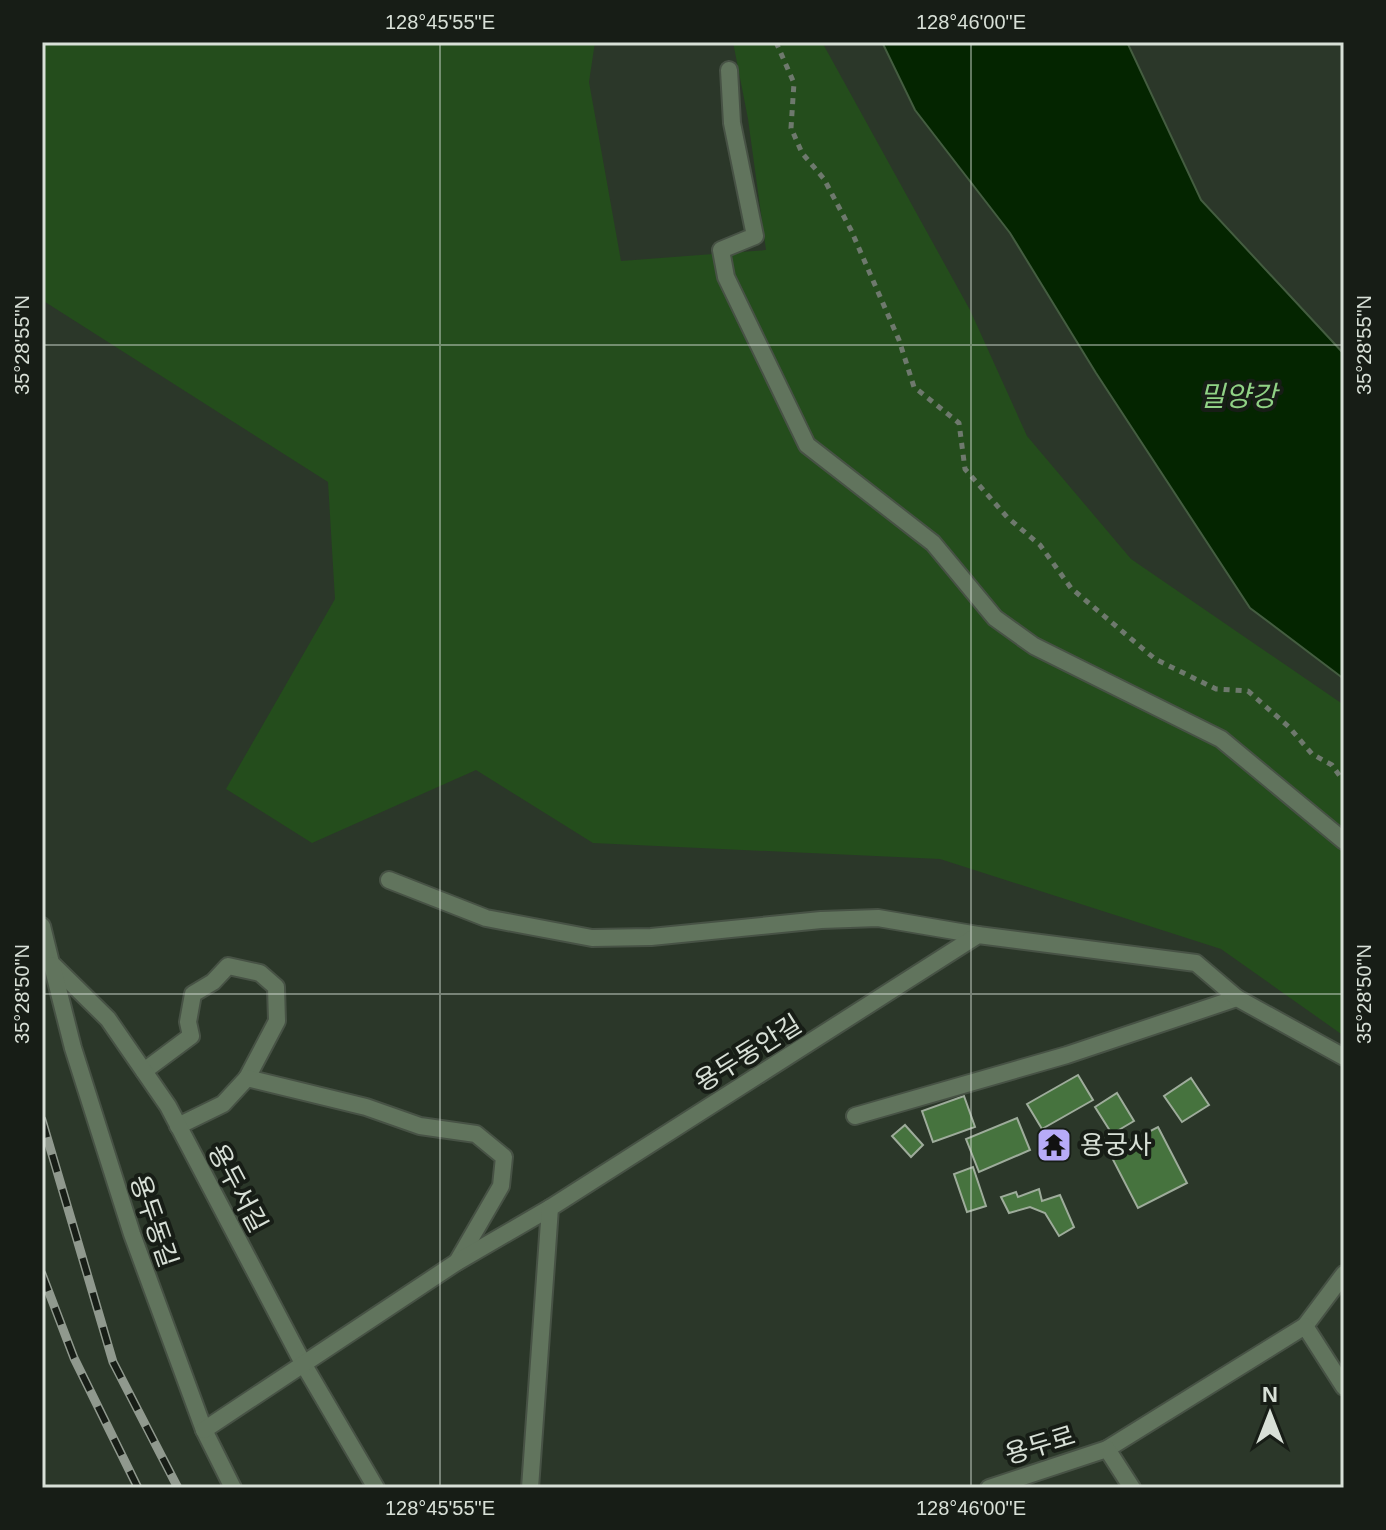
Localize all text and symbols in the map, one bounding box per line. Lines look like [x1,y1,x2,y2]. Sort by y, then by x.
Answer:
text: 128°45'55"E [385,11,495,33]
text: 128°46'00"E [916,11,1026,33]
text: 35°28'55"N [11,295,33,395]
text: 35°28'55"N [1353,295,1375,395]
water label: 밀양강 [1199,381,1280,412]
text: 35°28'50"N [11,944,33,1044]
text: 35°28'50"N [1353,944,1375,1044]
street label: 용두동안길 [689,1009,807,1097]
temple icon: 용궁사 [1035,1126,1073,1164]
place label: 용궁사 [1080,1130,1152,1160]
street label: 용두서길 [202,1139,274,1237]
street label: 용두동길 [124,1171,184,1271]
north arrow [1230,1374,1310,1454]
text: N [1262,1382,1278,1407]
street label: 용두로 [1001,1420,1079,1470]
text: 128°45'55"E [385,1497,495,1519]
text: 128°46'00"E [916,1497,1026,1519]

